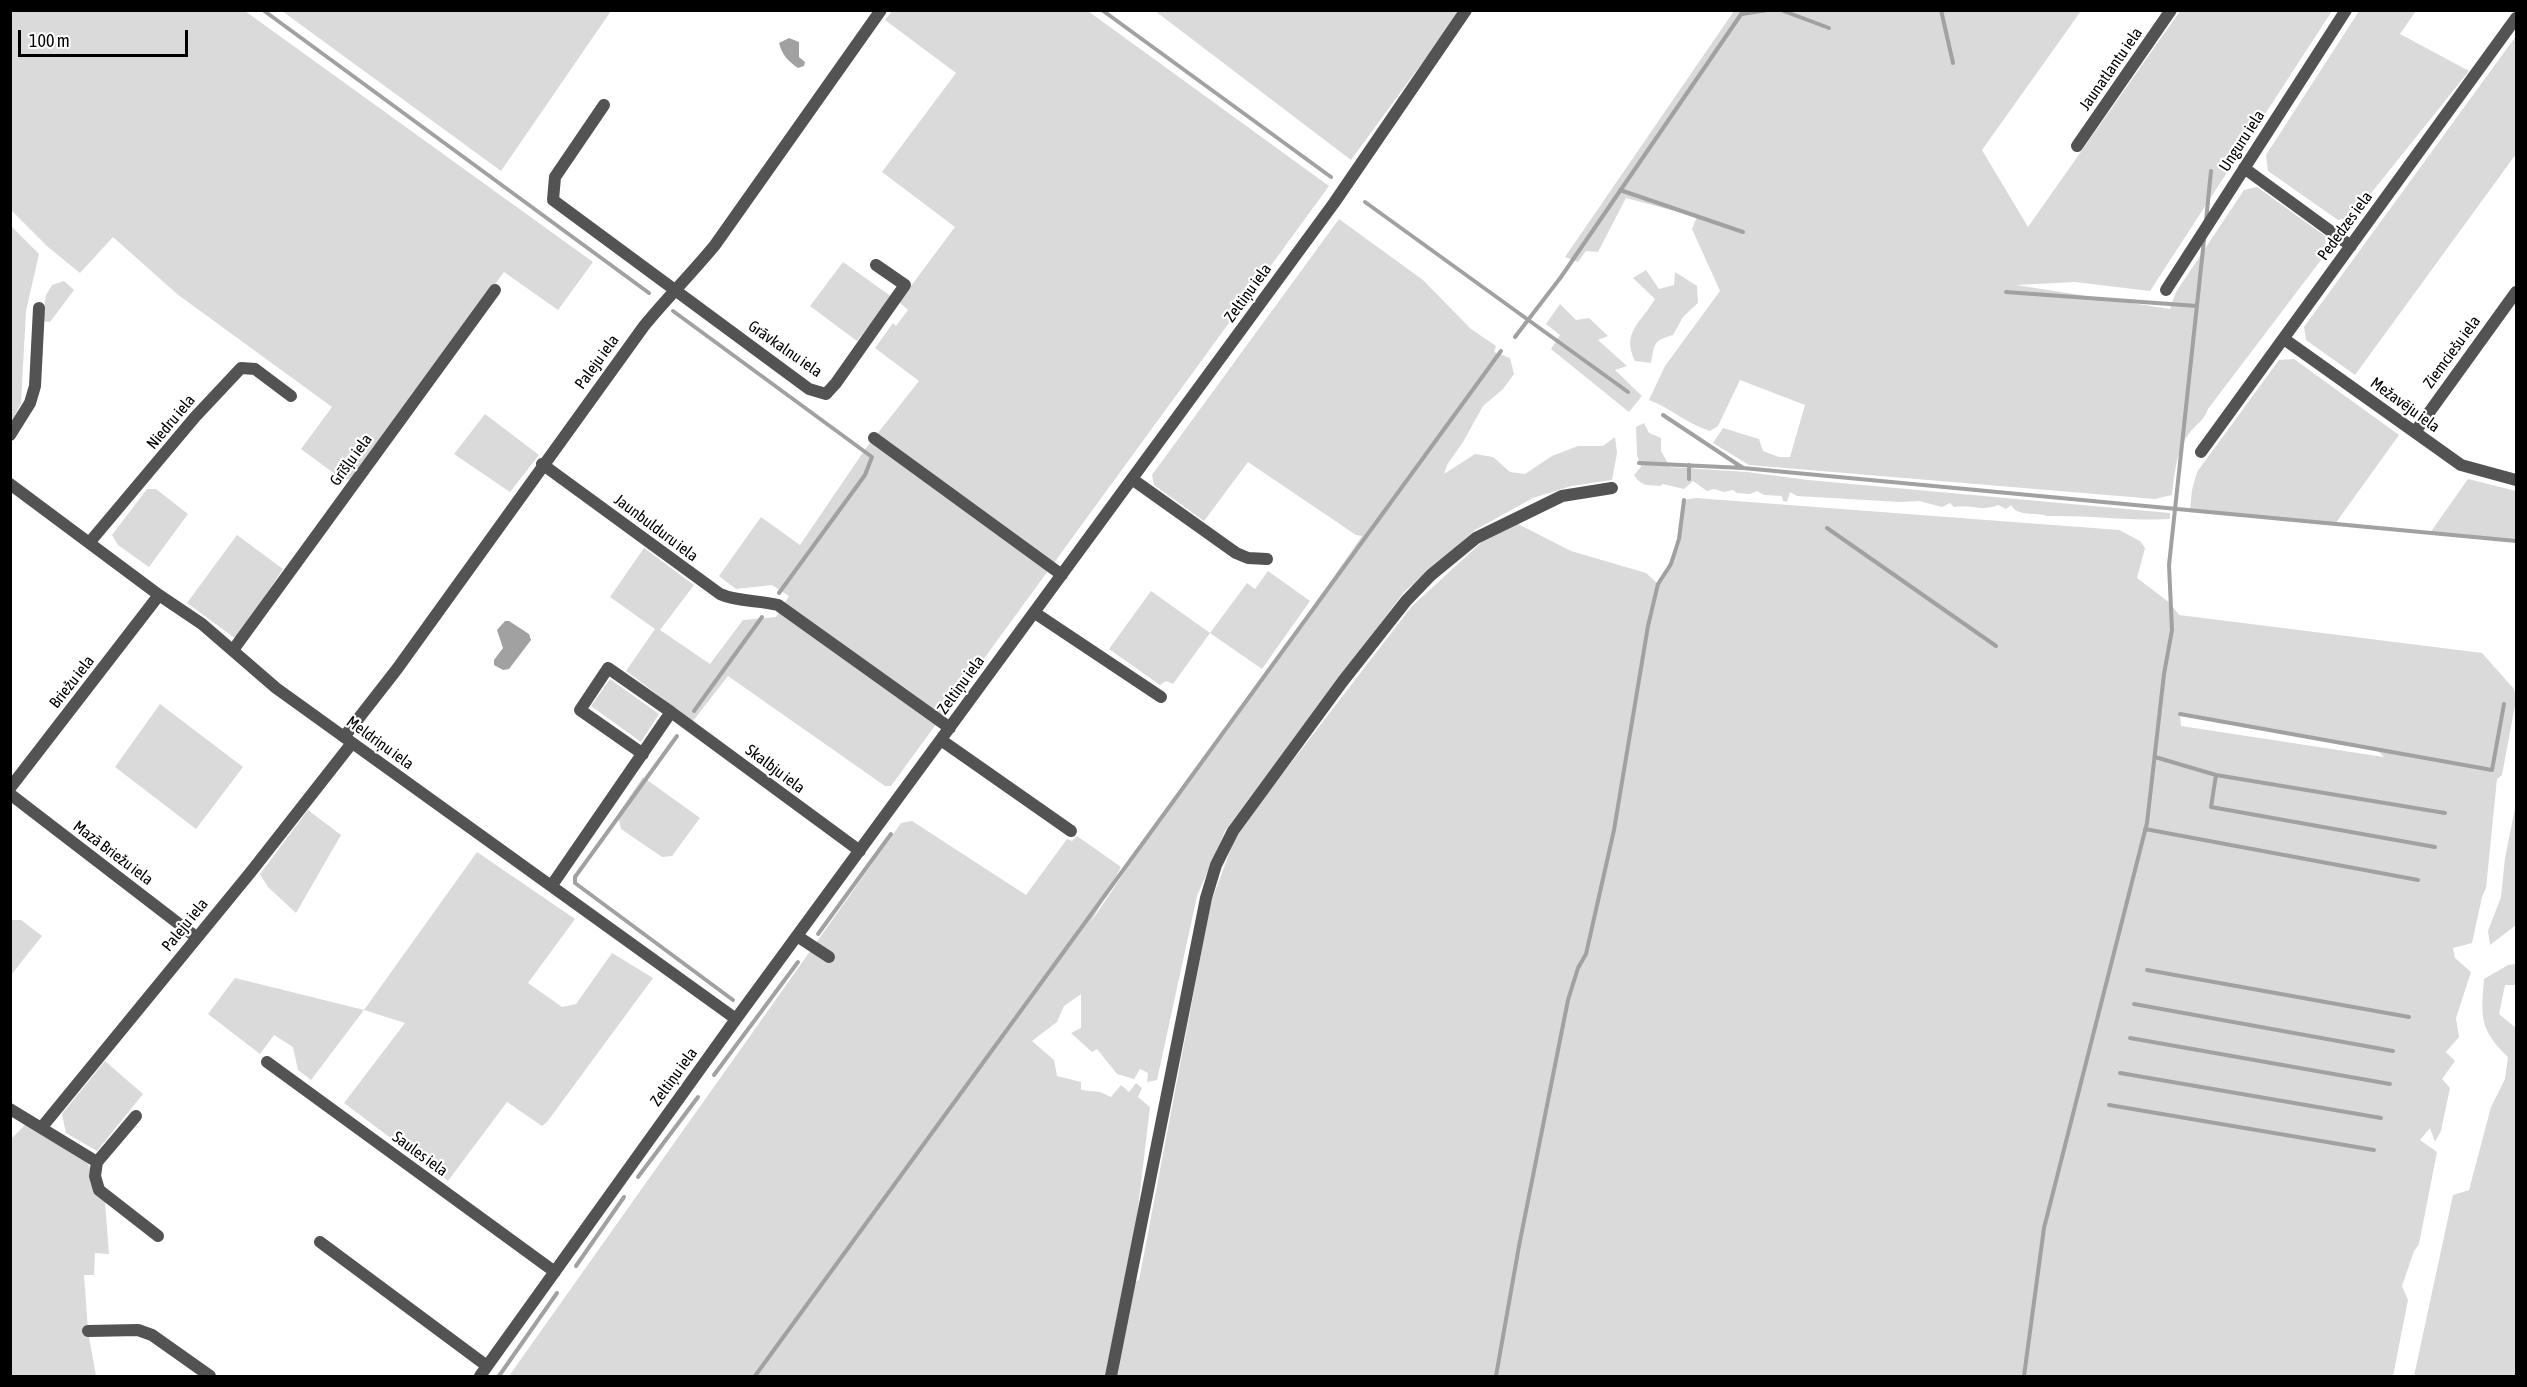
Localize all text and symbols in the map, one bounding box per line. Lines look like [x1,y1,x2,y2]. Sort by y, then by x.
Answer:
scale bar [21,18,190,56]
street label: Jaunatlantu iela [2075,24,2147,114]
text: 100 m [29,30,70,51]
street label: Unguru iela [2215,107,2269,175]
street label: Pededzes iela [2314,188,2376,264]
street label: Zeltiņu iela [1220,260,1276,326]
street label: Ziemciešu iela [2419,312,2485,392]
street label: Grāvkalnu iela [744,316,826,382]
street label: Paleju iela [571,331,623,393]
street label: Mežavēju iela [2367,373,2443,437]
street label: Niedru iela [143,391,199,453]
street label: Grīšļu iela [326,430,376,490]
street label: Jaunbulduru iela [610,490,702,566]
street label: Briežu iela [45,652,99,712]
street label: Zeltiņu iela [933,652,989,718]
street label: Meldriņu iela [343,712,417,774]
street label: Skalbju iela [742,740,808,798]
street label: Mazā Briežu iela [69,817,157,889]
street label: Paleju iela [158,895,212,955]
street label: Zeltiņu iela [646,1044,702,1110]
street label: Saules iela [389,1128,451,1180]

